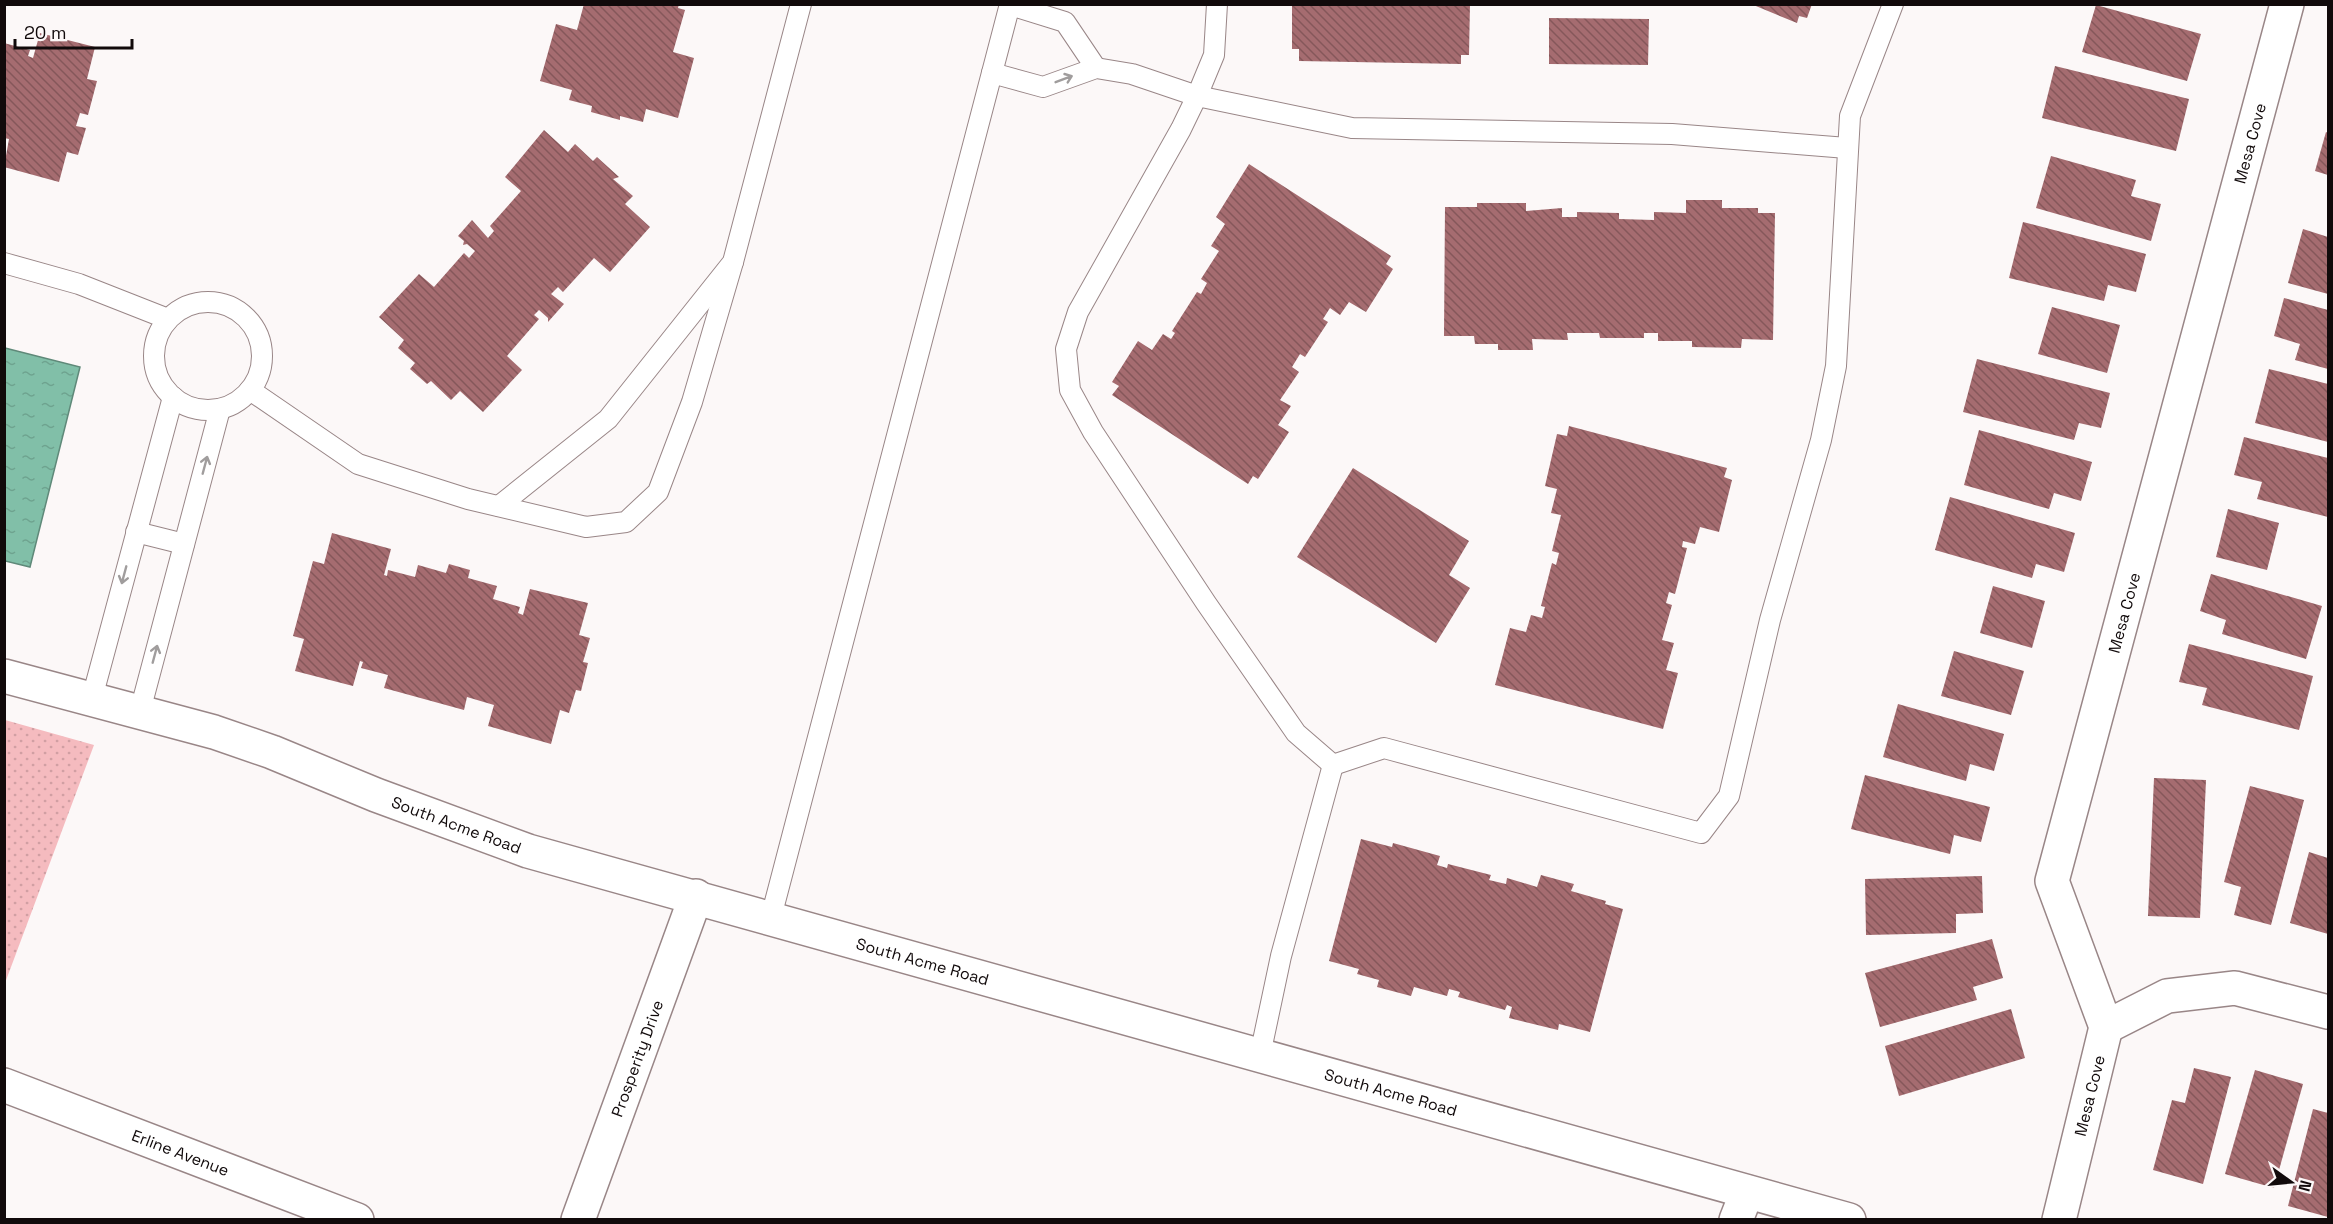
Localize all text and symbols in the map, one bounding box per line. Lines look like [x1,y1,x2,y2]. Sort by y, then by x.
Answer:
scale bar [15,12,132,50]
text: 20 m [24,21,67,44]
one-way arrow [1054,73,1073,84]
street label: Mesa Cove [2229,101,2271,186]
one-way arrow [199,456,211,475]
one-way arrow [118,565,130,584]
street label: Mesa Cove [2103,570,2145,655]
one-way arrow [149,645,161,664]
street label: South Acme Road [389,791,524,858]
street label: South Acme Road [854,933,991,990]
street label: Prosperity Drive [606,997,668,1120]
street label: Mesa Cove [2069,1053,2109,1138]
street label: South Acme Road [1322,1063,1460,1121]
street label: Erline Avenue [129,1124,232,1181]
north arrow [2261,1152,2321,1212]
text: N [2293,1178,2317,1194]

